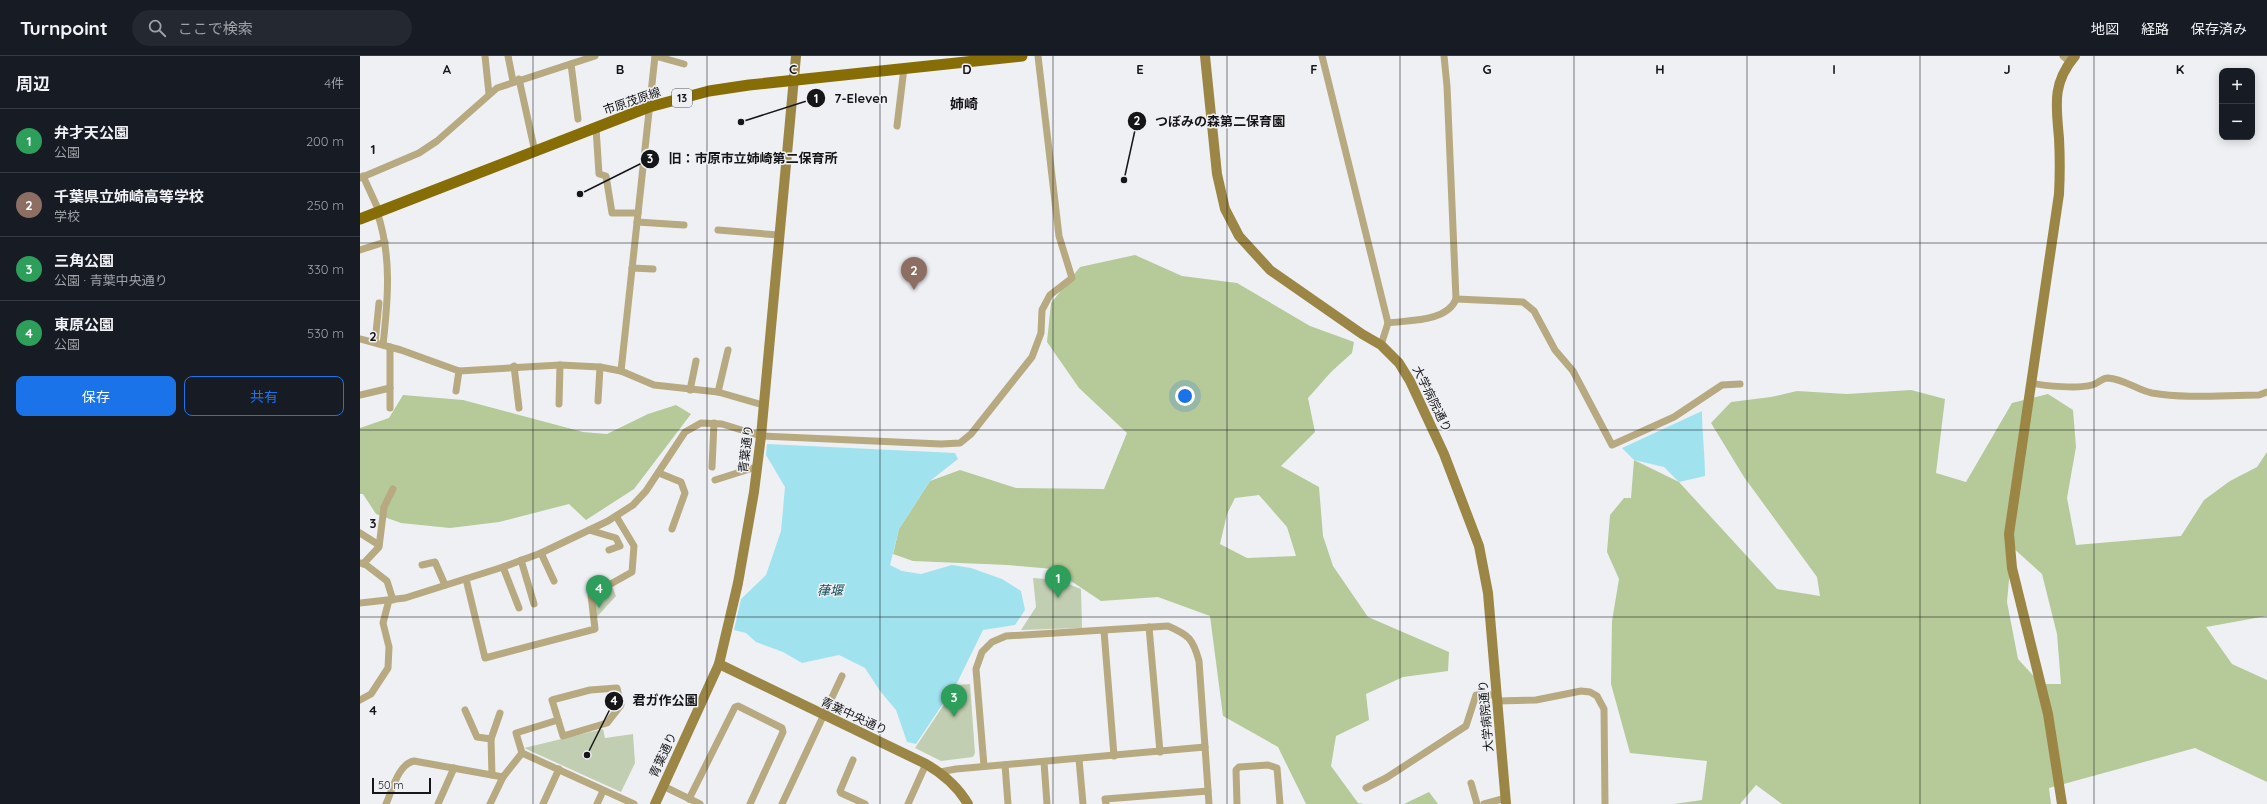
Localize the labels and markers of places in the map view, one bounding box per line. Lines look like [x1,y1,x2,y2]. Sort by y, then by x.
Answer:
callout: 7-Eleven [806,86,896,111]
callout: つぼみの森第二保育園 [1127,109,1293,134]
callout: 旧：市原市立姉崎第二保育所 [640,146,845,171]
pin: 2 [901,257,927,290]
pin: 1 [1045,565,1071,598]
pin: 4 [586,575,612,608]
pin: 3 [941,684,967,717]
callout: 君ガ作公園 [604,688,705,713]

